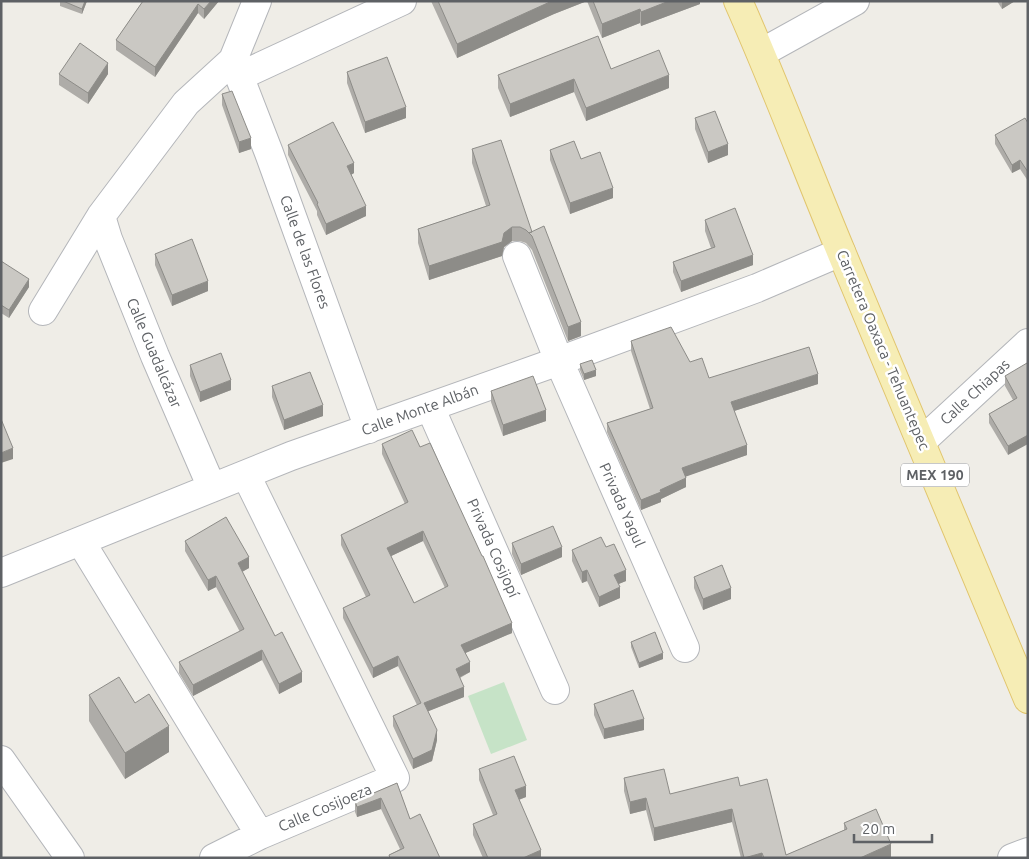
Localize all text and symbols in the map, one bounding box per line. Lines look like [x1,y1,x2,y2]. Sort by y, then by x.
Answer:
street label: Calle de las Flores [277,193,334,311]
street label: Carretera Oaxaca - Tehuantepec [834,247,933,452]
street label: Calle Guadalcázar [124,295,185,411]
street label: Calle Chiapas [936,355,1013,428]
street label: Calle Monte Albán [359,380,481,439]
street label: Privada Yagul [596,460,649,550]
road number: MEX 190 [901,464,969,486]
street label: Privada Cosijopí [464,496,523,600]
street label: Calle Cosijoeza [276,780,374,835]
scale bar [854,812,932,844]
text: 20 m [862,820,895,837]

